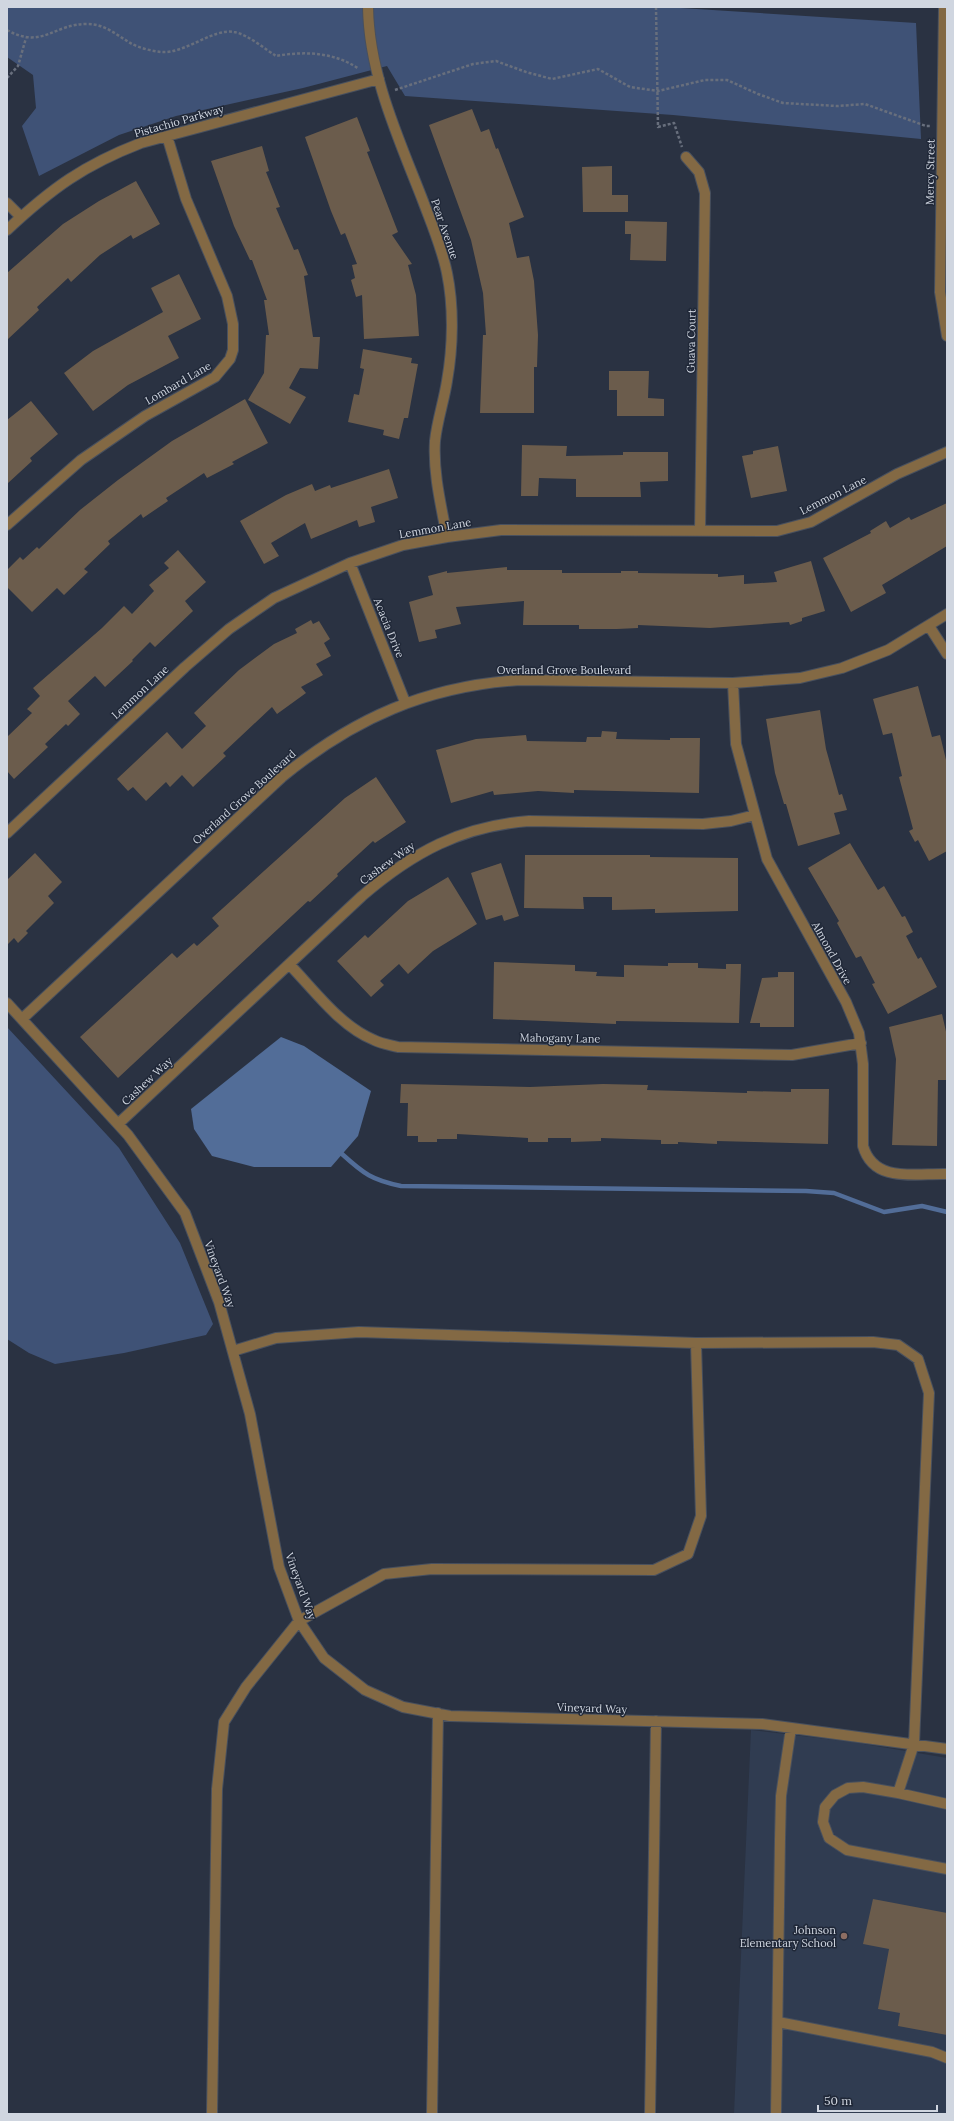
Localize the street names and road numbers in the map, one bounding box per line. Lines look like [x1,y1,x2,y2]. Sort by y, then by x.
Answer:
street label: Pistachio Parkway [133,101,226,140]
street label: Mercy Street [922,138,938,205]
street label: Pear Avenue [428,197,462,261]
street label: Guava Court [683,308,699,373]
street label: Lombard Lane [143,358,213,408]
street label: Lemmon Lane [797,472,869,518]
street label: Lemmon Lane [398,515,472,541]
street label: Acacia Drive [370,595,407,660]
street label: Lemmon Lane [109,662,171,722]
street label: Overland Grove Boulevard [497,663,632,677]
street label: Overland Grove Boulevard [189,746,299,847]
street label: Cashew Way [357,838,417,888]
street label: Almond Drive [808,918,855,987]
street label: Mahogany Lane [519,1030,601,1046]
street label: Cashew Way [119,1054,176,1108]
street label: Vineyard Way [201,1238,239,1310]
street label: Vineyard Way [282,1550,320,1622]
street label: Vineyard Way [556,1700,628,1716]

